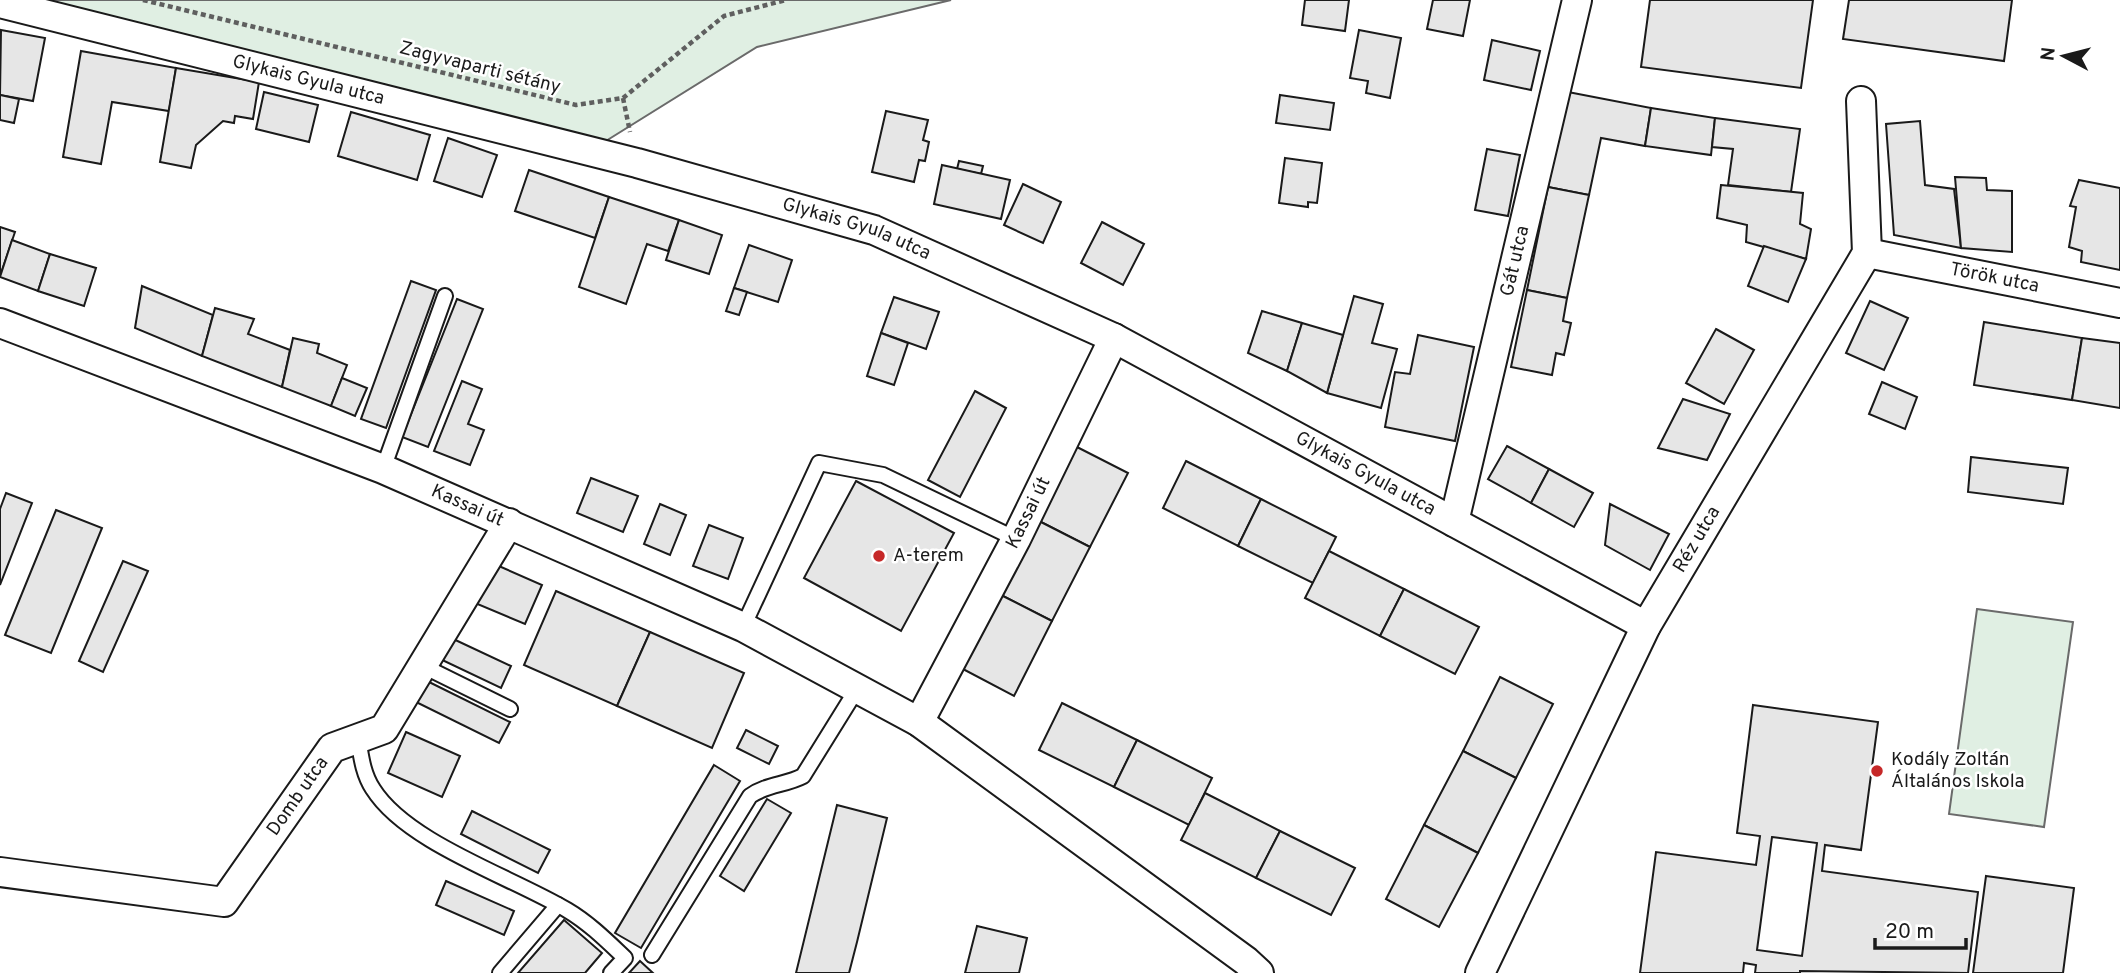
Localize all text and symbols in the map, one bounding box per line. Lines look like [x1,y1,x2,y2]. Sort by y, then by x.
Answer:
north arrow [2029,21,2099,91]
street label: Zagyvaparti sétány [397,36,563,100]
text: N [2036,46,2062,62]
street label: Glykais Gyula utca [230,50,387,111]
street label: Glykais Gyula utca [779,193,934,266]
street label: Gát utca [1496,223,1535,299]
street label: Török utca [1948,258,2041,299]
street label: Glykais Gyula utca [1291,426,1440,522]
street label: Kassai út [1001,473,1056,553]
street label: Kassai út [427,480,507,533]
street label: Réz utca [1668,502,1726,577]
place label: A-terem [893,544,964,568]
marker: A-terem [871,548,887,564]
place label: Kodály Zoltán Általános Iskola [1891,748,2025,794]
street label: Domb utca [262,752,334,841]
marker: Kodály Zoltán Általános Iskola [1869,763,1885,779]
scale bar [1875,906,1966,950]
text: 20 m [1885,919,1934,946]

